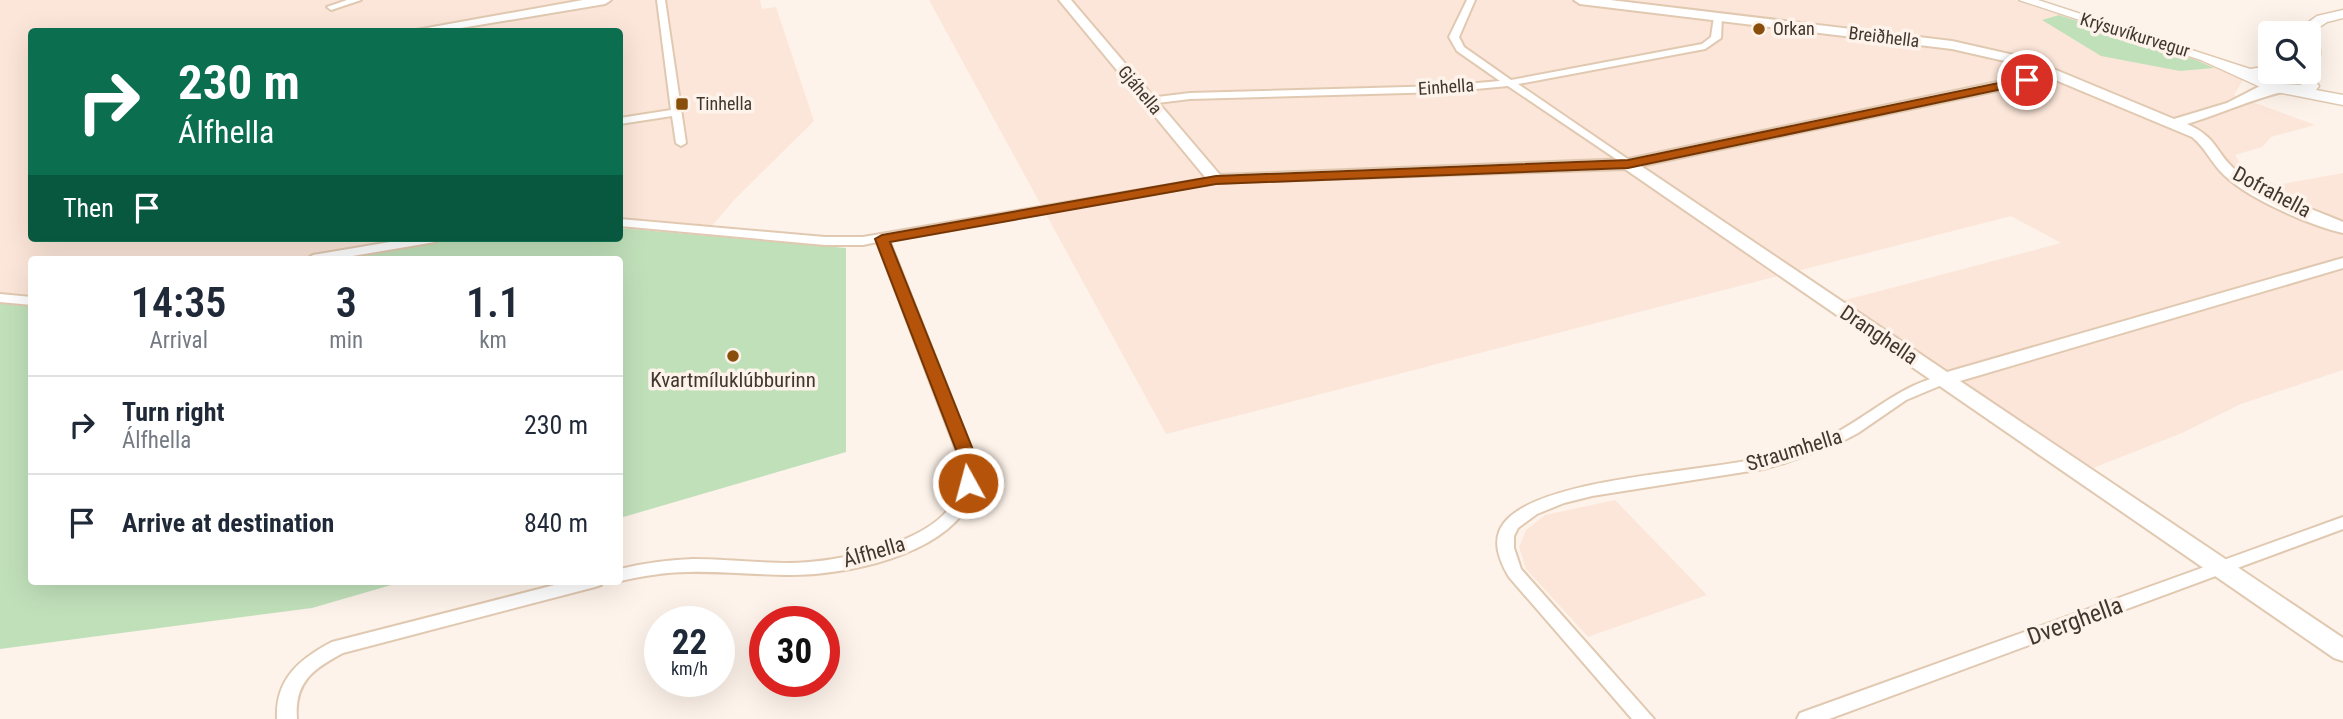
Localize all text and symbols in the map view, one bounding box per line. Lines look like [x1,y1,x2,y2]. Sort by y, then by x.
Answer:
street label: Krýsuvíkurvegur [2078,8,2193,61]
place label: Orkan [1773,18,1815,39]
marker: Orkan [1751,21,1767,37]
map controls [2258,21,2321,84]
button: search [2258,21,2321,84]
street label: Breiðhella [1848,22,1921,51]
pin [1997,50,2057,110]
text: 230 m [178,54,300,111]
icon: right [63,56,154,147]
street label: Gjáhella [1114,61,1167,118]
icon: arrive [2008,61,2046,99]
street label: Einhella [1417,74,1475,99]
place label: Tinhella [696,93,752,114]
marker: Tinhella [674,96,690,112]
text: Álfhella [178,113,274,151]
street label: Dofrahella [2229,161,2315,223]
icon: arrive [128,189,166,227]
text: Then [63,193,114,223]
text: 14:35 [131,278,226,327]
text: 3 [336,278,357,327]
text: 1.1 [466,278,520,327]
street label: Dranghella [1836,300,1922,370]
text: Arrival [149,327,208,354]
text: min [329,327,363,354]
text: km [479,327,507,354]
marker: Kvartmíluklúbburinn [725,348,741,364]
place label: Kvartmíluklúbburinn [650,368,816,392]
text: Turn right [122,397,224,427]
icon: right [63,406,101,444]
text: 230 m [524,410,588,440]
street label: Straumhella [1743,424,1845,476]
text: Álfhella [122,427,191,454]
position arrow [931,446,1005,520]
icon: arrive [63,504,101,542]
text: Arrive at destination [122,508,334,538]
text: 840 m [524,508,588,538]
street label: Álfhella [840,532,908,572]
street label: Dverghella [2024,591,2126,651]
speed limit sign: 30 [749,606,840,697]
text: 22 [672,622,707,663]
text: km/h [671,658,708,679]

